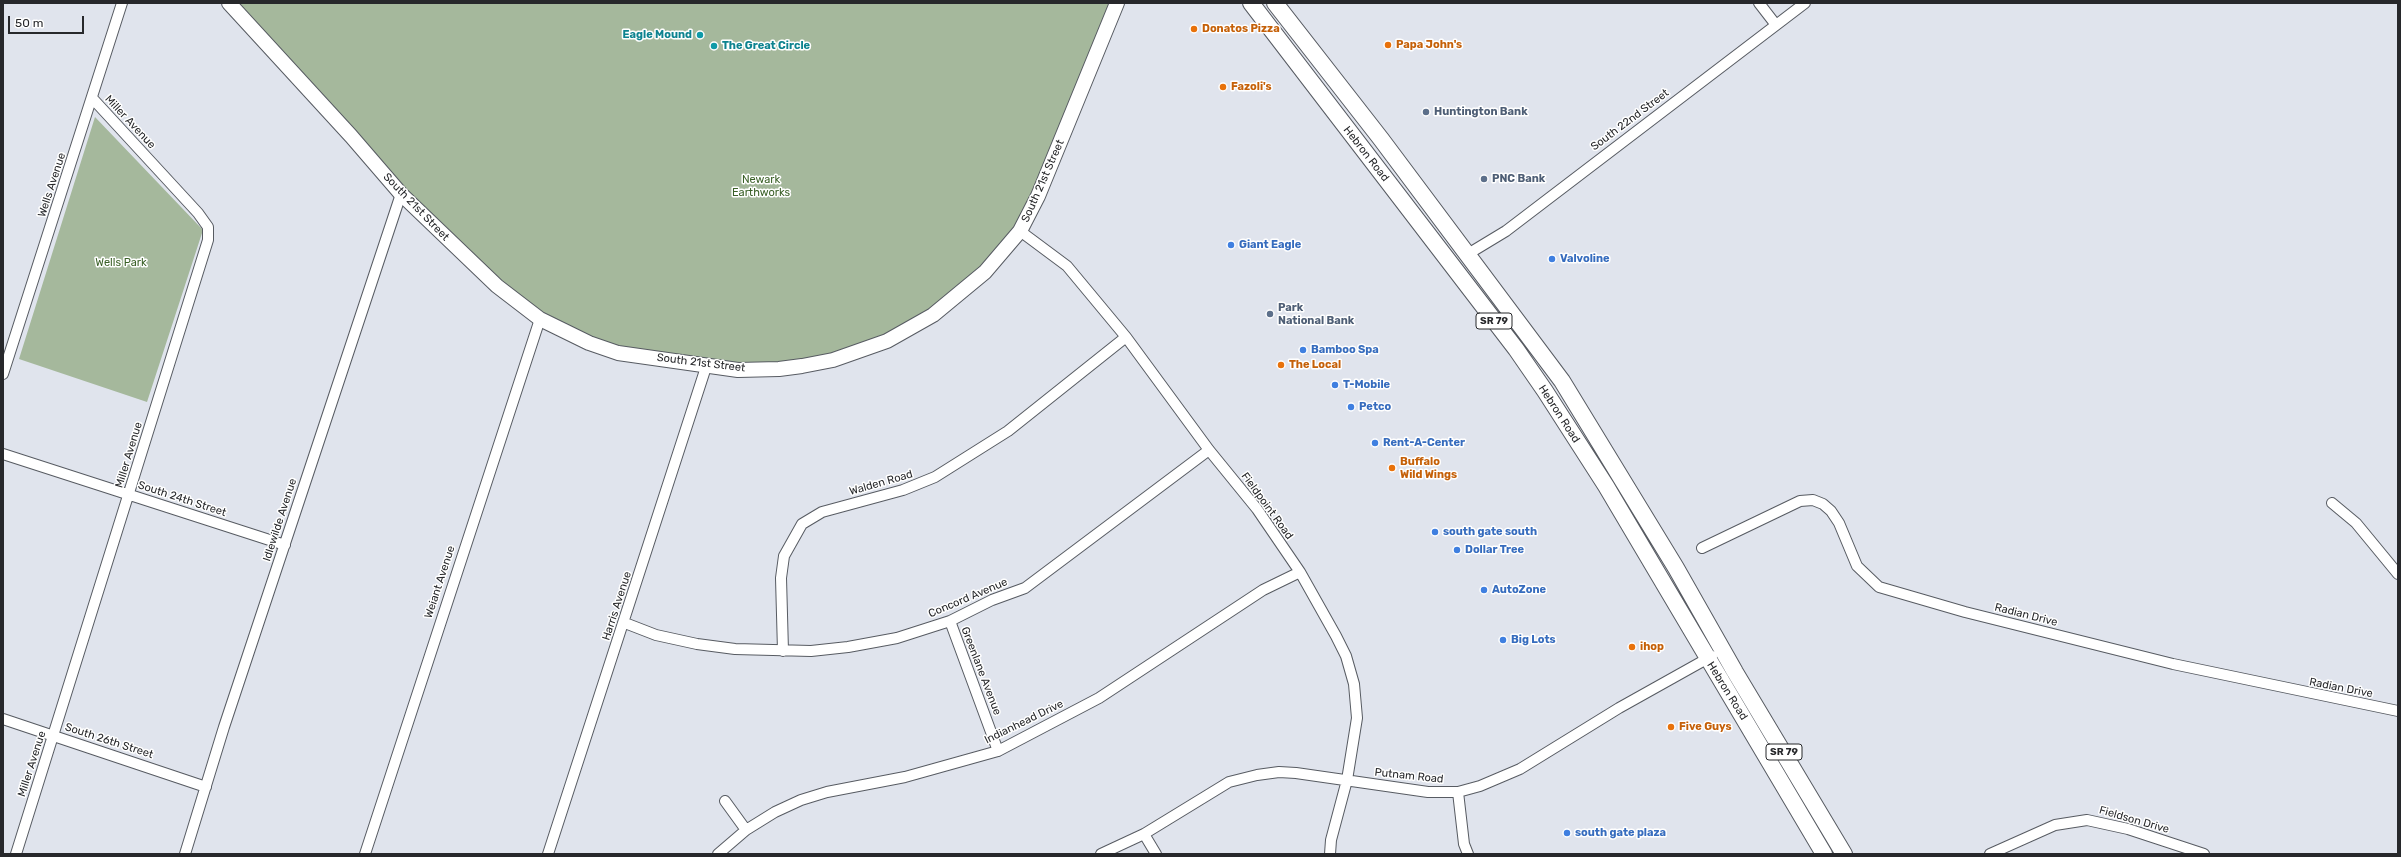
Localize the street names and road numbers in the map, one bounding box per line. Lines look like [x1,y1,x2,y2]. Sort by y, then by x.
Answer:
street label: South 22nd Street [1588,86,1672,154]
street label: Miller Avenue [102,93,158,151]
street label: Hebron Road [1340,124,1392,184]
street label: South 21st Street [1019,138,1067,224]
street label: Wells Avenue [35,151,69,219]
street label: South 21st Street [380,170,452,244]
road number: SR 79 [1476,313,1512,329]
street label: South 21st Street [656,351,746,375]
street label: Hebron Road [1535,383,1583,445]
street label: Miller Avenue [113,420,145,490]
street label: Walden Road [848,468,914,498]
street label: Fieldpoint Road [1238,470,1296,542]
street label: Idlewilde Avenue [260,477,300,563]
street label: South 24th Street [136,478,228,520]
street label: Weiant Avenue [422,544,458,620]
street label: Harris Avenue [600,570,634,642]
street label: Concord Avenue [927,575,1009,621]
street label: Radian Drive [1993,601,2059,629]
street label: Greenlane Avenue [958,625,1004,717]
street label: Hebron Road [1704,659,1750,723]
street label: Radian Drive [2308,675,2374,701]
street label: Indianhead Drive [982,697,1066,747]
street label: South 26th Street [63,720,155,762]
street label: Miller Avenue [15,729,49,799]
road number: SR 79 [1766,744,1802,760]
street label: Putnam Road [1374,766,1444,786]
street label: Fieldson Drive [2097,804,2171,836]

